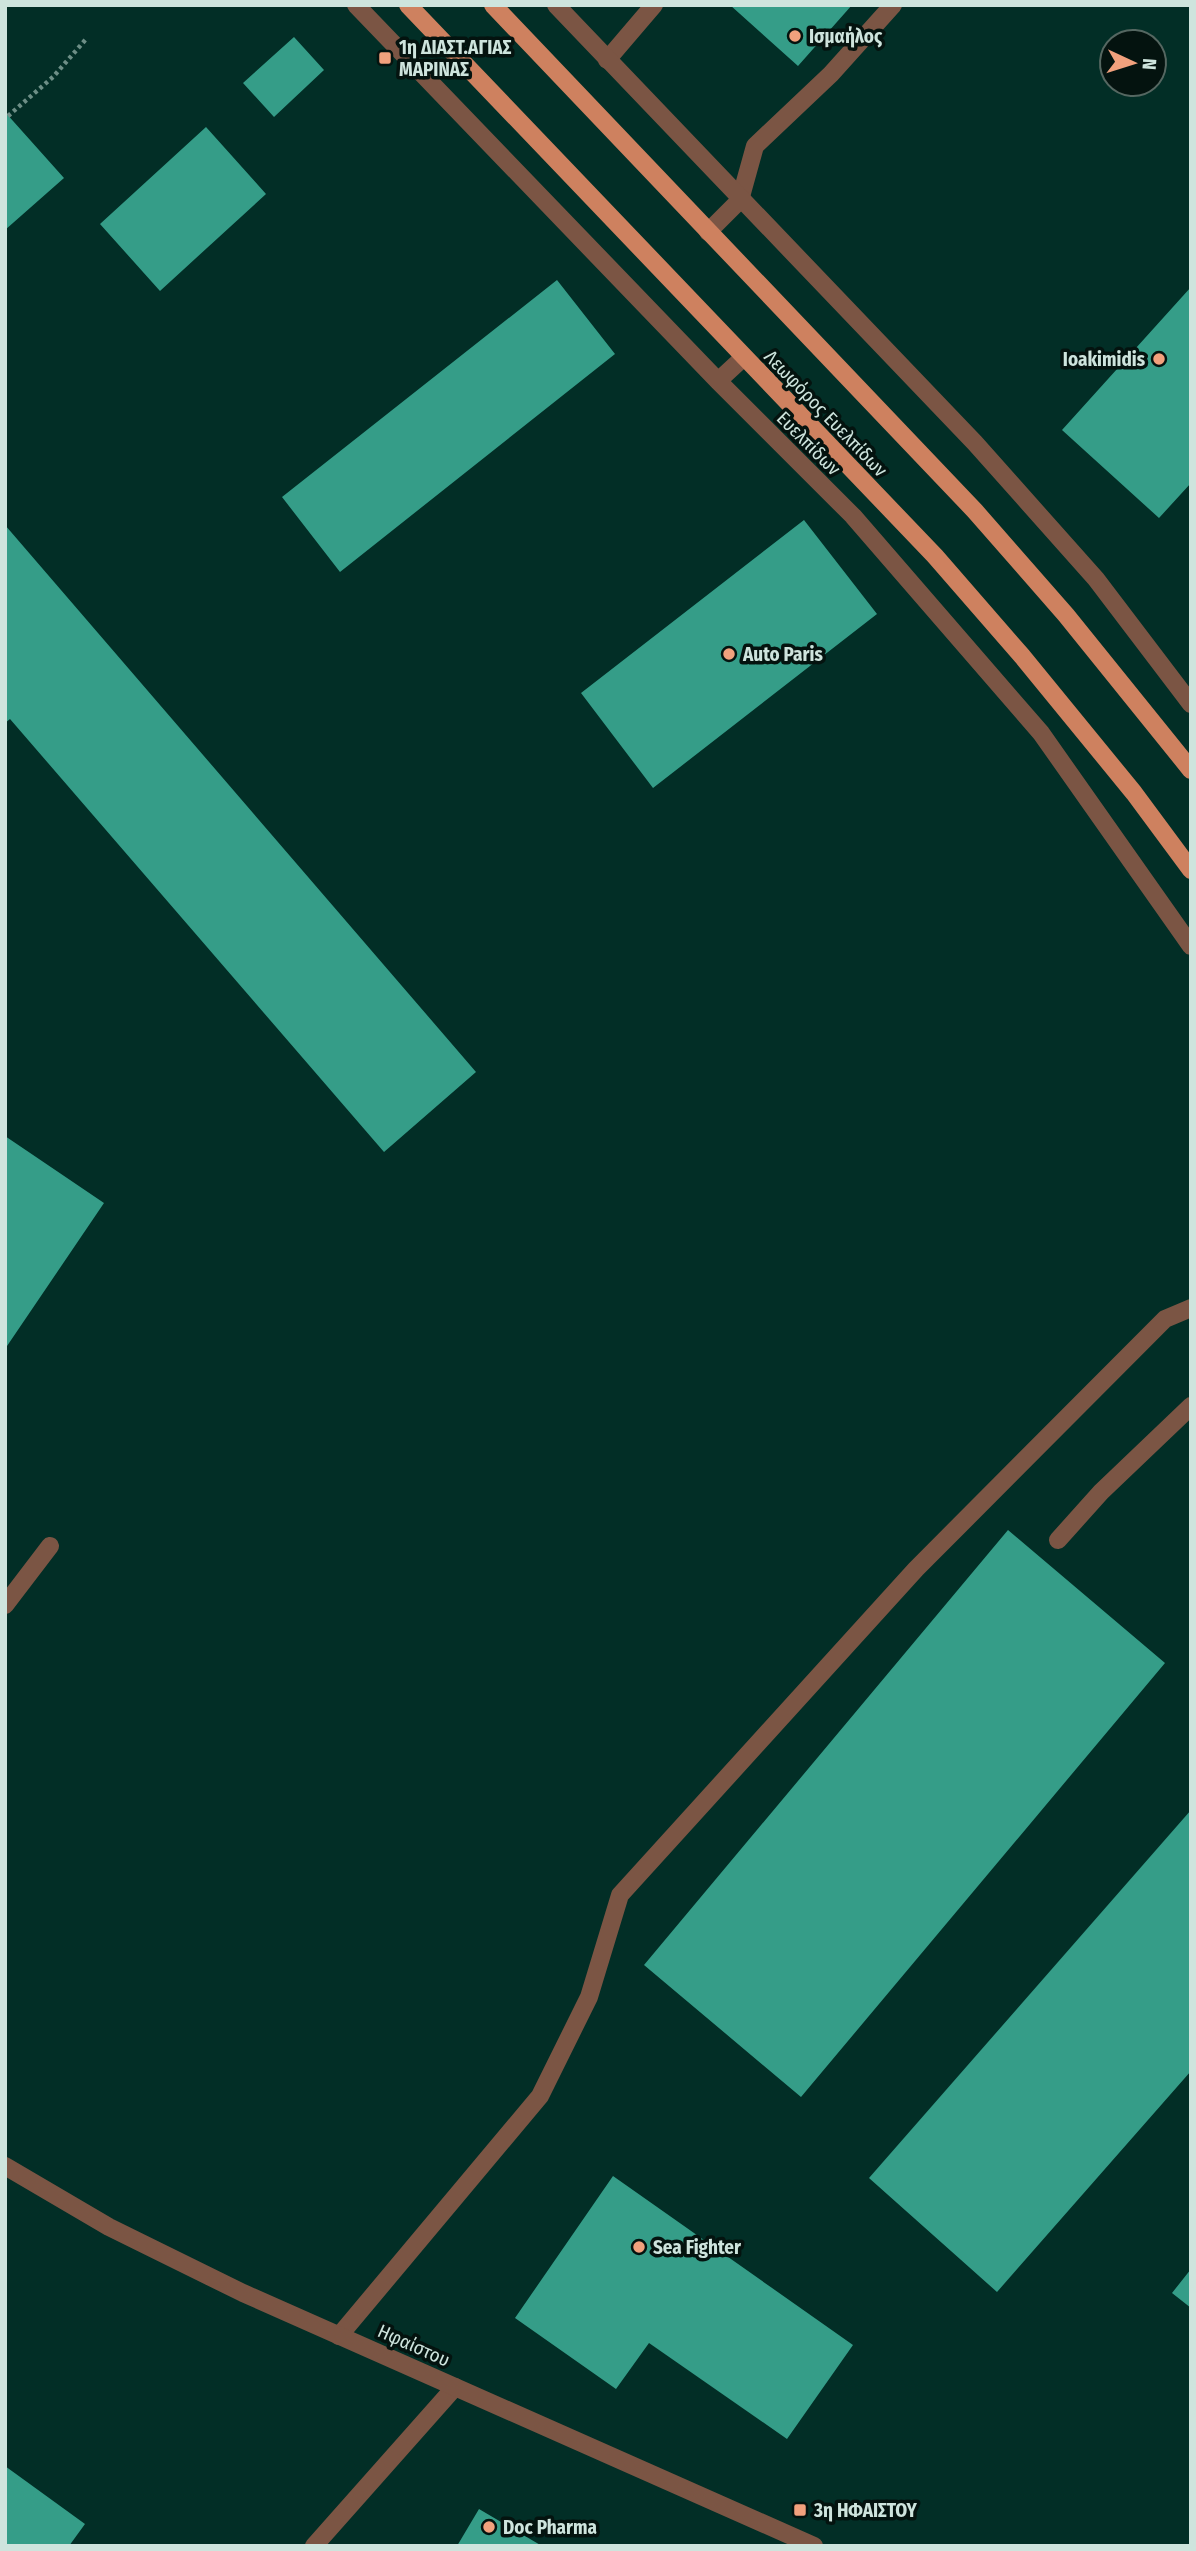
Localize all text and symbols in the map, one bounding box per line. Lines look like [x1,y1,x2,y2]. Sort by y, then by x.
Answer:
place label: Ισμαήλος [809,25,883,48]
marker: Ισμαήλος [787,28,803,44]
north arrow [1098,28,1168,98]
place label: 1η ΔΙΑΣΤ.ΑΓΙΑΣ ΜΑΡΙΝΑΣ [399,36,512,81]
marker: 1η ΔΙΑΣΤ.ΑΓΙΑΣ ΜΑΡΙΝΑΣ [377,50,393,66]
text: N [1138,58,1161,71]
street label: Λεωφόρος Ευελπίδων [760,345,892,481]
place label: Ioakimidis [1063,348,1146,371]
marker: Ioakimidis [1151,351,1167,367]
street label: Ευελπίδων [772,406,846,480]
place label: Auto Paris [742,643,823,666]
marker: Auto Paris [721,646,737,662]
place label: Sea Fighter [653,2236,742,2259]
marker: Sea Fighter [631,2239,647,2255]
street label: Ηφαίστου [374,2319,453,2372]
place label: 3η ΗΦΑΙΣΤΟΥ [813,2499,918,2522]
marker: 3η ΗΦΑΙΣΤΟΥ [792,2502,808,2518]
place label: Doc Pharma [503,2516,597,2539]
marker: Doc Pharma [481,2519,497,2535]

